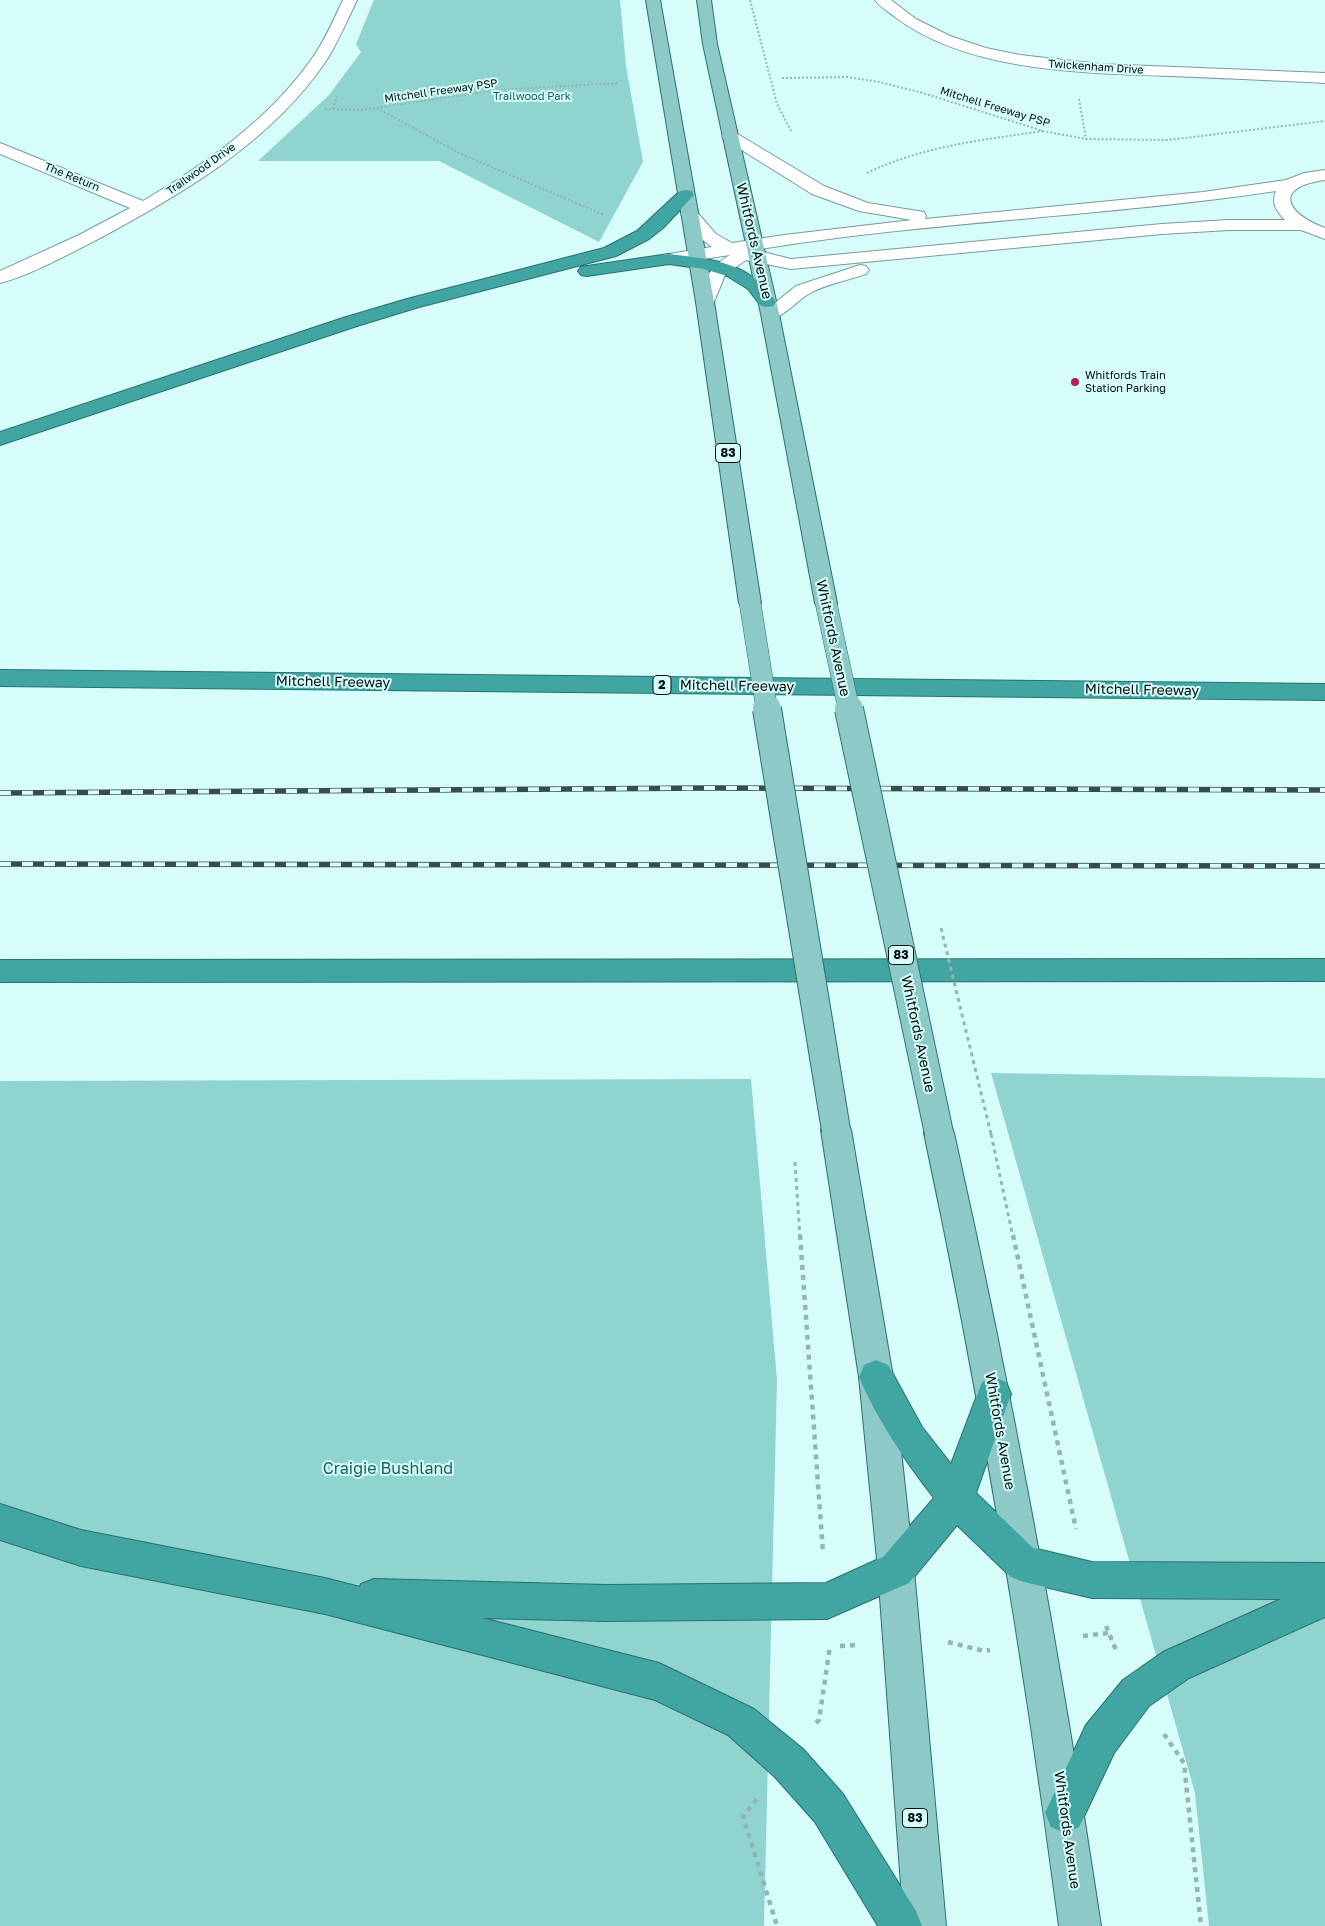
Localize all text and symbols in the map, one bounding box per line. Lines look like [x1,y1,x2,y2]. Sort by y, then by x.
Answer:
street label: Twickenham Drive [1048,57,1144,77]
street label: Mitchell Freeway PSP [384,77,498,105]
street label: Mitchell Freeway PSP [938,84,1052,130]
park label: Trailwood Park [493,90,571,104]
street label: Trailwood Drive [164,140,238,198]
street label: The Return [42,160,102,194]
street label: Whitfords Avenue [732,181,776,301]
place label: Whitfords Train Station Parking [1085,369,1166,395]
marker: Whitfords Train Station Parking [1069,376,1081,388]
road number: 83 [716,443,740,462]
street label: Whitfords Avenue [812,578,854,698]
street label: Mitchell Freeway [276,673,390,691]
road number: 2 [653,676,671,694]
street label: Mitchell Freeway [680,677,794,695]
street label: Mitchell Freeway [1085,681,1199,699]
road number: 83 [888,946,914,964]
street label: Whitfords Avenue [897,974,939,1094]
street label: Whitfords Avenue [981,1371,1019,1491]
park label: Craigie Bushland [323,1459,453,1479]
street label: Whitfords Avenue [1050,1770,1084,1890]
road number: 83 [902,1809,928,1828]

